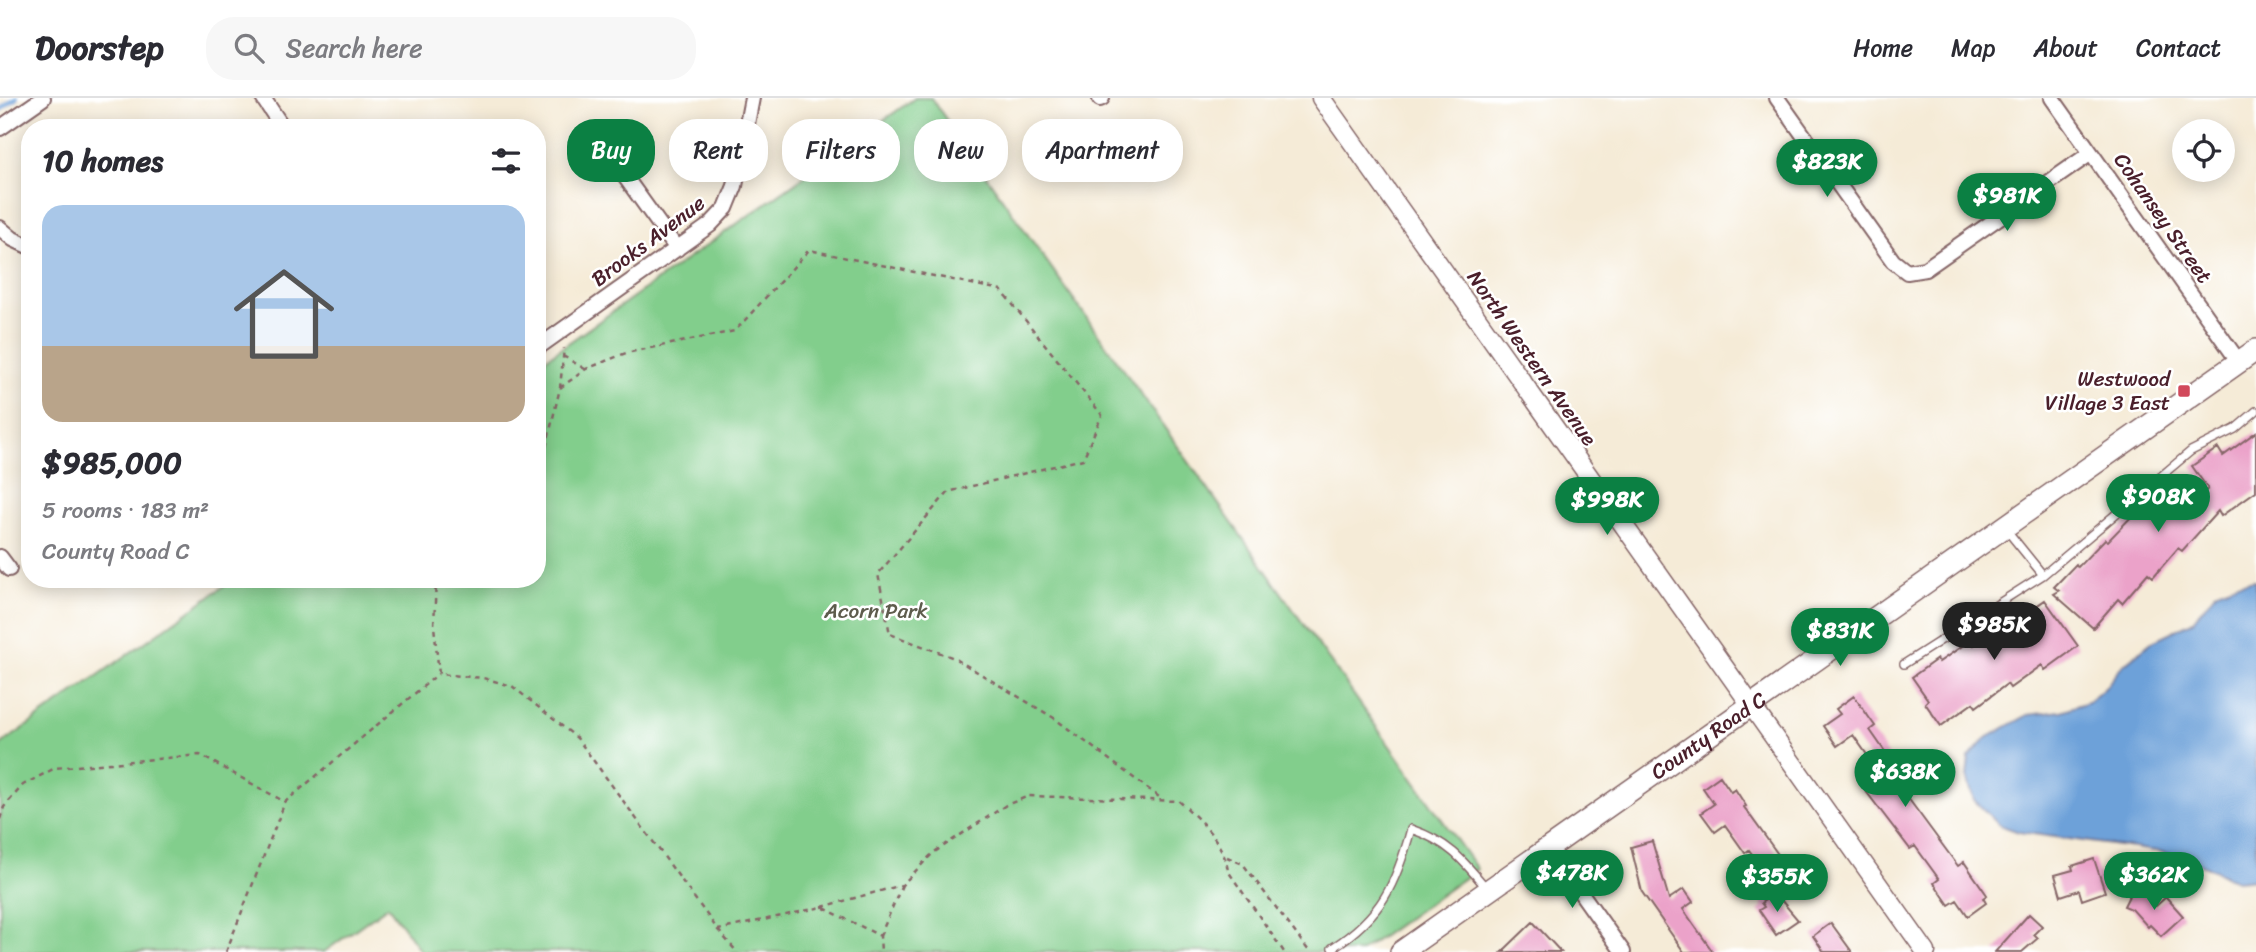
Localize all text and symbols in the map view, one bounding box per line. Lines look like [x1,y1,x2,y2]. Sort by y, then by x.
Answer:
search box [206,17,696,80]
text: Doorstep [35,19,164,77]
text: Search here [286,25,423,71]
text: Home [1853,27,1913,69]
text: Map [1951,27,1995,69]
text: About [2033,27,2098,69]
text: Contact [2136,27,2221,69]
icon: search [230,29,268,67]
chip: Buy [567,119,655,182]
chip: Rent [669,119,768,182]
chip: Filters [782,119,900,182]
chip: New [914,119,1008,182]
chip: Apartment [1022,119,1183,182]
map controls [2172,119,2235,182]
button: locate [2172,119,2235,182]
text: 10 homes [42,134,163,188]
pin: $823K [1778,140,1876,199]
text: $823K [1792,141,1862,182]
icon: filters [487,142,525,180]
street label: Cohansey Street [2103,144,2223,292]
pin: $981K [1958,174,2056,233]
text: $981K [1973,175,2041,216]
street label: Brooks Avenue [582,185,714,297]
icon: home [221,251,347,377]
street label: North Western Avenue [1457,262,1607,454]
place label: Westwood Village 3 East [2045,360,2172,422]
marker: Westwood Village 3 East [2176,383,2192,399]
text: $985,000 [42,436,182,490]
pin: $908K [2109,474,2207,534]
text: $908K [2122,476,2194,517]
pin: $998K [1558,478,1656,537]
text: $998K [1571,479,1643,520]
text: 5 rooms · 183 m² [42,490,209,531]
text: County Road C [42,531,190,572]
park label: Acorn Park [823,592,928,630]
pin: $985K [1945,602,2043,662]
text: $985K [1958,604,2030,645]
pin: $831K [1791,608,1889,668]
text: $831K [1807,610,1873,651]
street label: County Road C [1642,681,1775,790]
pin: $638K [1856,750,1954,809]
text: $638K [1870,751,1940,792]
pin: $478K [1523,850,1621,910]
text: $478K [1537,852,1607,893]
pin: $362K [2105,852,2203,912]
pin: $355K [1728,854,1826,914]
text: $362K [2120,854,2188,895]
text: $355K [1742,856,1812,897]

